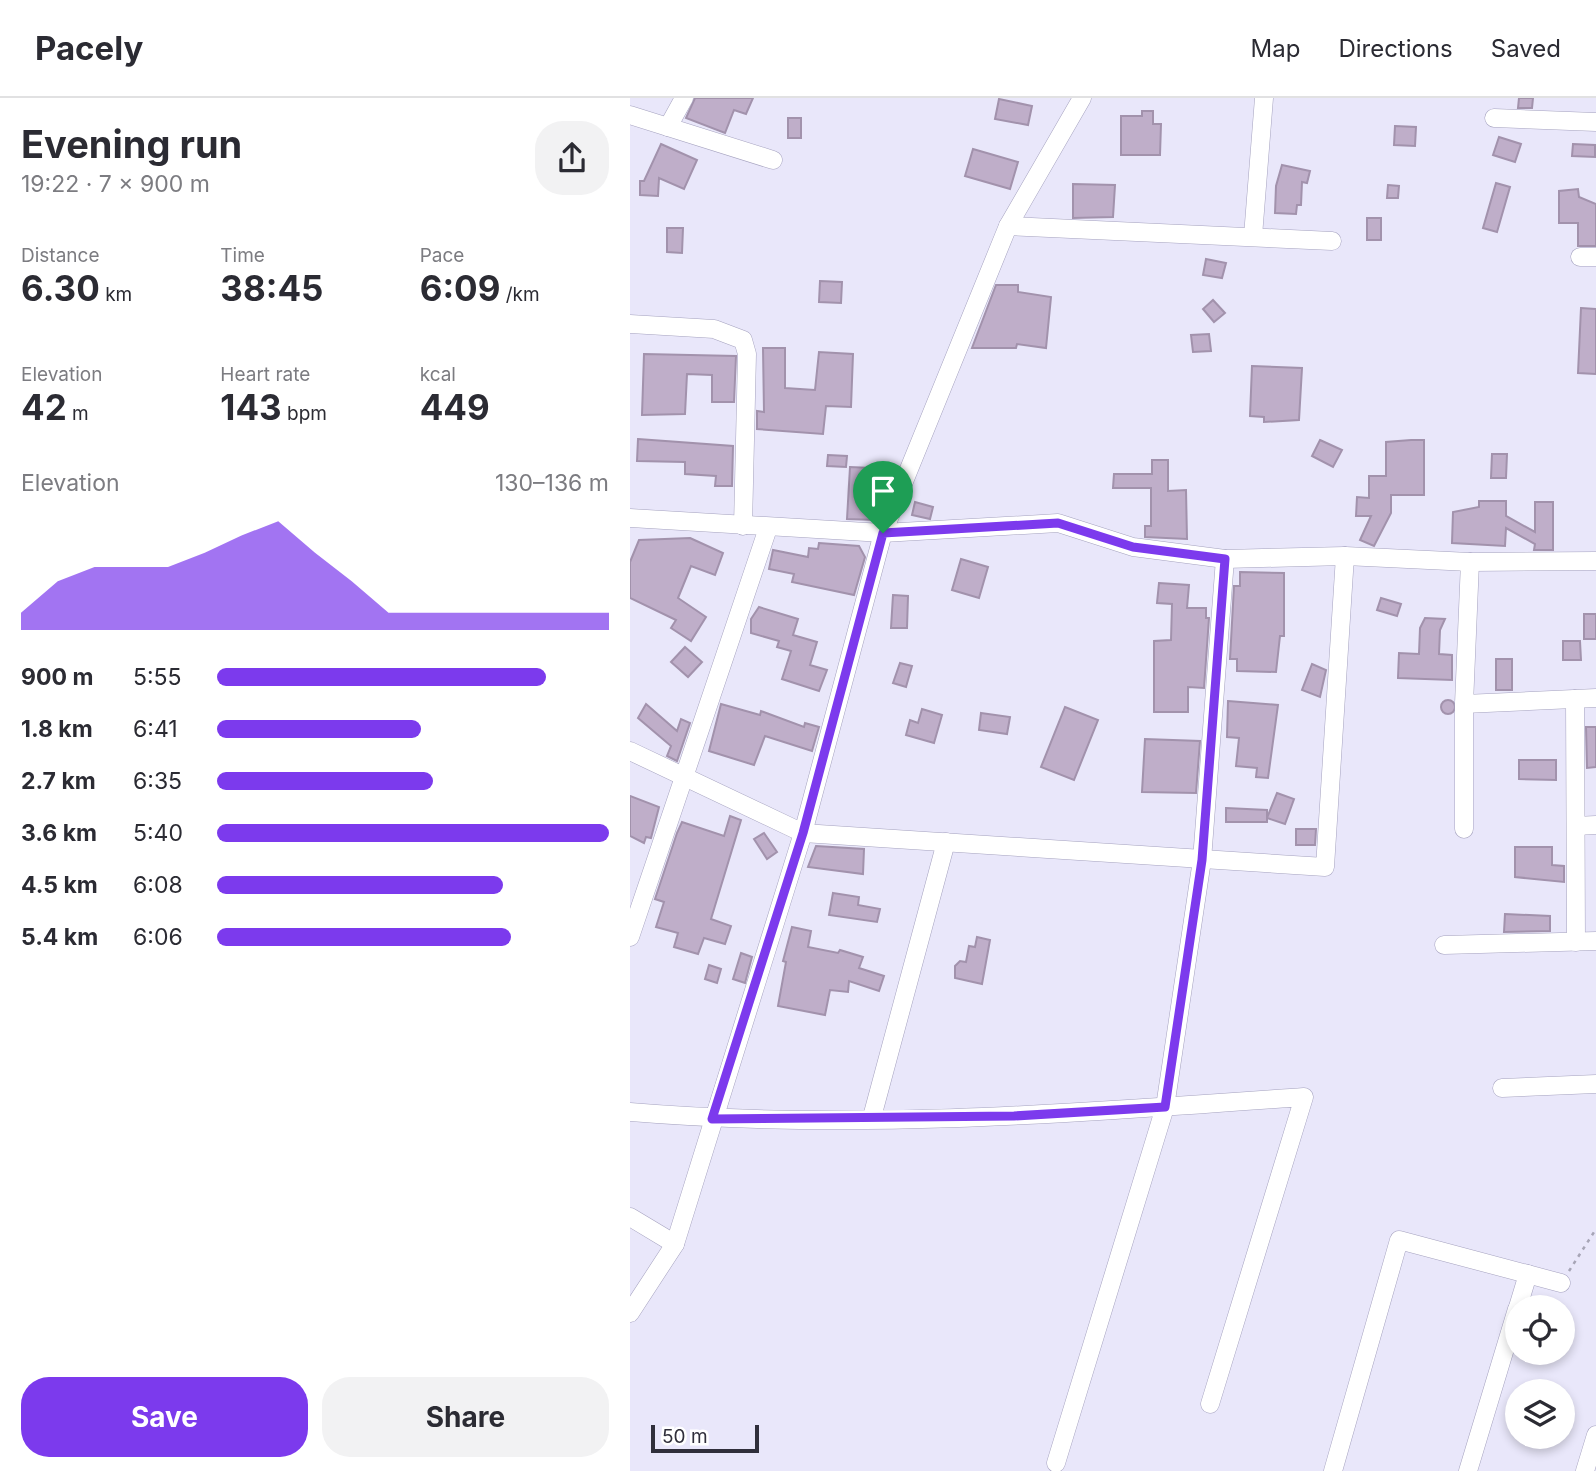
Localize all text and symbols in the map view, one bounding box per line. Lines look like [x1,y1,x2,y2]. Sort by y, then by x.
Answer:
text: Pacely [35,28,143,68]
text: Map [1251,34,1300,63]
text: Directions [1338,34,1453,63]
text: Saved [1491,34,1561,63]
text: Evening run [21,121,242,167]
button: share [535,121,609,195]
text: 19:22 · 7 × 900 m [21,170,210,198]
text: Distance [21,244,99,267]
text: Time [220,244,265,267]
text: Pace [420,244,464,267]
text: 6.30 [21,267,100,309]
text: 38:45 [220,267,323,309]
text: 6:09 [420,267,500,309]
text: km [100,283,132,306]
text: /km [500,283,540,306]
text: Elevation [21,363,102,386]
text: Heart rate [220,363,310,386]
text: kcal [420,363,456,386]
text: 42 [21,386,67,428]
text: 143 [220,386,282,428]
text: 449 [420,386,490,428]
text: m [67,402,89,425]
text: bpm [282,402,327,425]
pin [853,461,913,533]
text: Elevation [21,469,120,497]
text: 130–136 m [495,469,609,497]
icon: arrive [864,472,902,510]
text: 900 m [21,663,93,691]
text: 5:55 [133,663,182,691]
text: 1.8 km [21,715,93,743]
text: 6:41 [133,715,178,743]
text: 2.7 km [21,767,96,795]
text: 6:35 [133,767,182,795]
text: 3.6 km [21,819,97,847]
text: 5:40 [133,819,183,847]
text: 4.5 km [21,871,98,899]
text: 6:08 [133,871,183,899]
text: 5.4 km [21,923,98,951]
text: 6:06 [133,923,183,951]
map controls [1505,1295,1575,1449]
button: locate [1505,1295,1575,1365]
button: Save [21,1377,308,1457]
button: Share [322,1377,609,1457]
button: layers [1505,1379,1575,1449]
scale bar [651,1422,760,1454]
text: 50 m [662,1425,708,1448]

